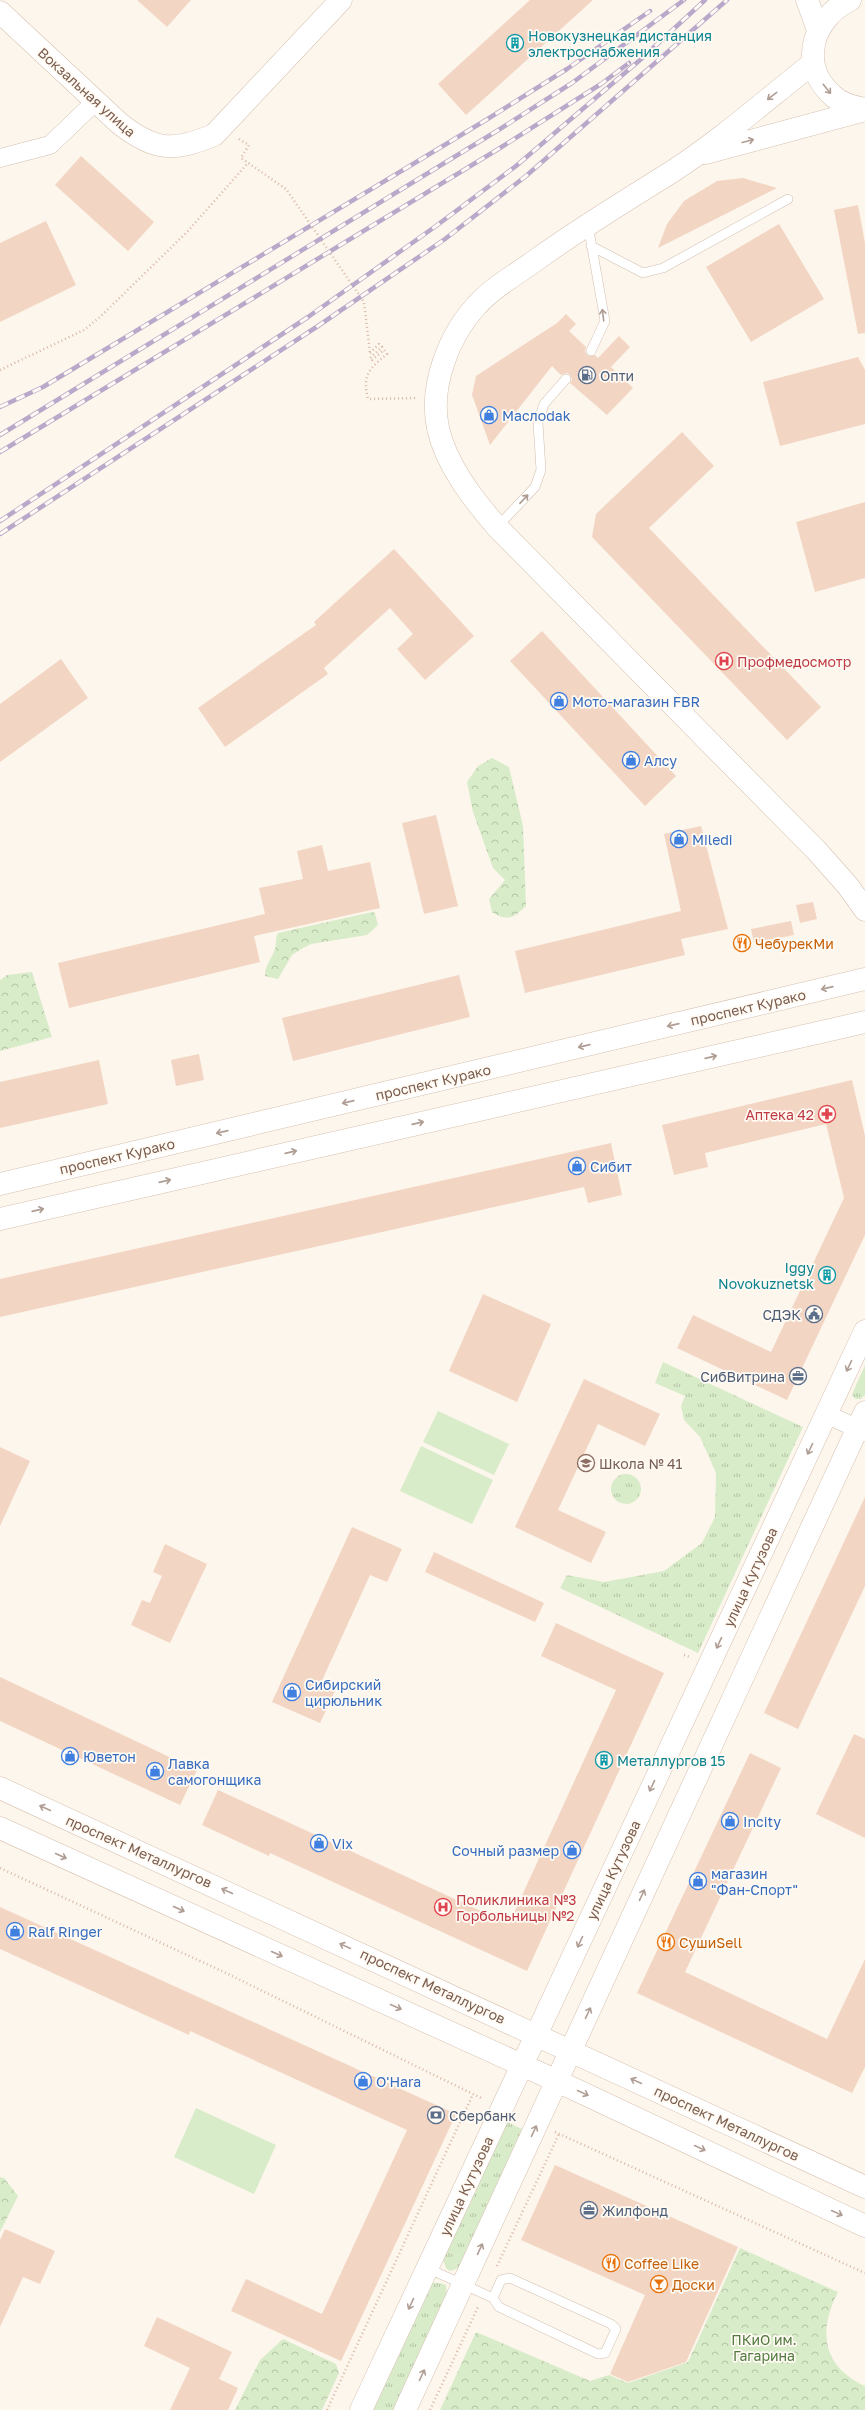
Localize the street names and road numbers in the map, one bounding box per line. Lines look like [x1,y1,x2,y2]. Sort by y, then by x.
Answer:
street label: Вокзальная улица [35,44,139,140]
street label: проспект Курако [689,985,807,1029]
street label: проспект Курако [374,1060,492,1104]
street label: проспект Курако [58,1134,176,1178]
street label: улица Кутузова [719,1524,781,1630]
street label: проспект Металлургов [63,1811,215,1891]
street label: улица Кутузова [582,1817,644,1923]
street label: проспект Металлургов [358,1945,508,2027]
street label: проспект Металлургов [652,2082,802,2164]
street label: улица Кутузова [435,2133,497,2239]

